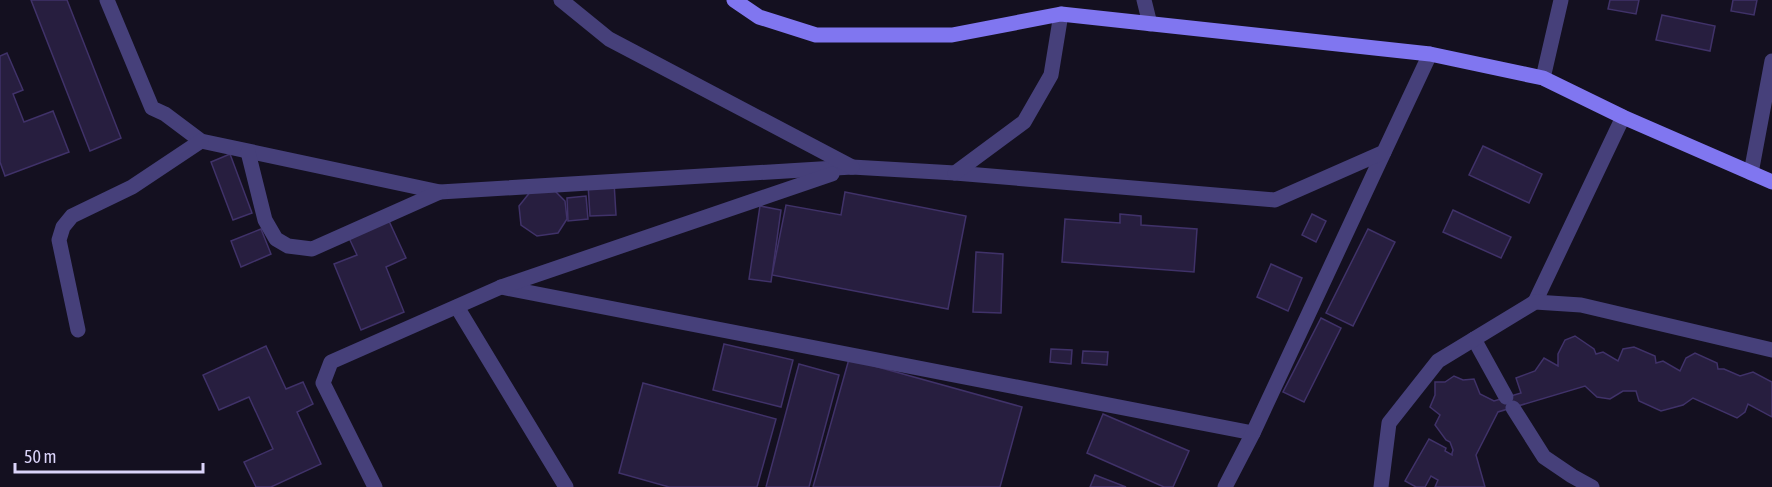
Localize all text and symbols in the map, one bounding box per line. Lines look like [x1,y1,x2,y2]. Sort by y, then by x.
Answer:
scale bar [15,436,202,474]
text: 50 m [24,446,56,467]

